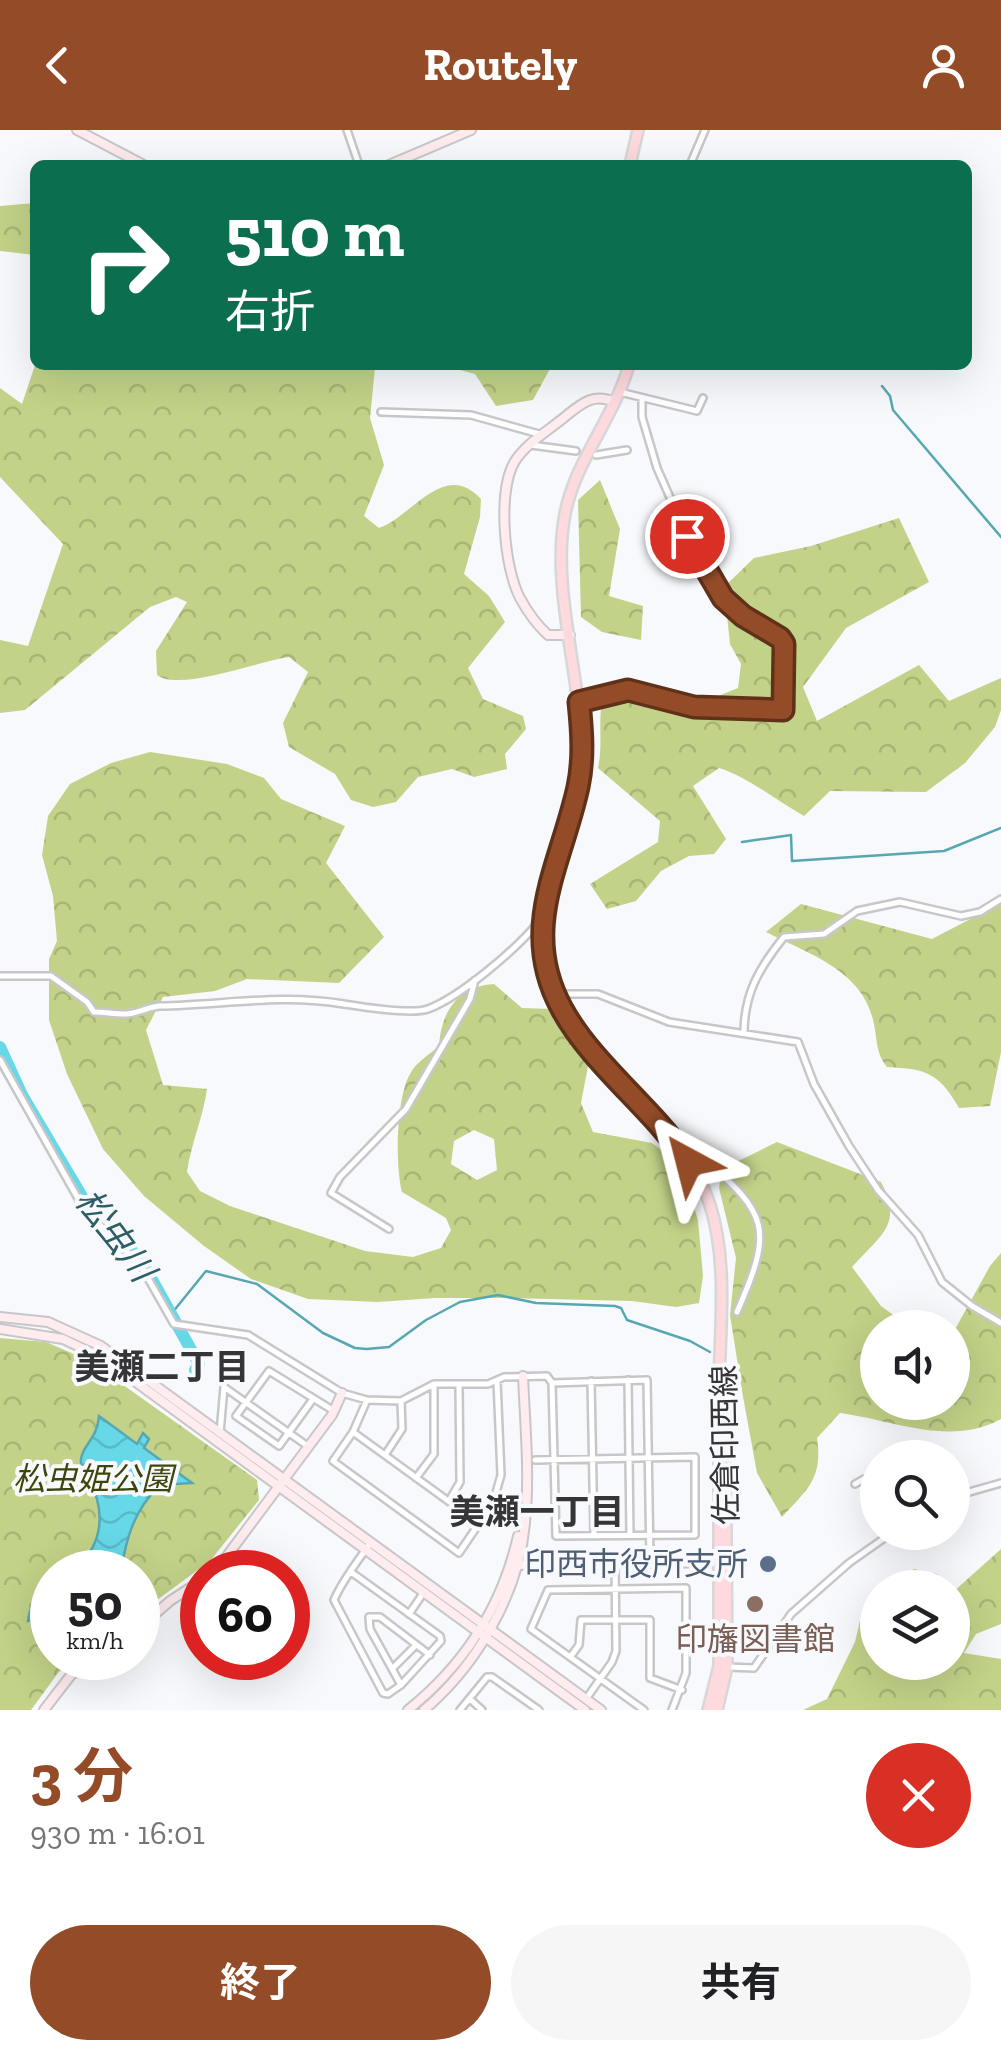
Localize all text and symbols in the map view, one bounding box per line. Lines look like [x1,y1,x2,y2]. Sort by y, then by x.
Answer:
icon: back [30,38,85,93]
text: Routely [424,38,577,92]
icon: person [916,38,971,93]
text: 510 m [225,190,405,274]
icon: right [60,200,190,330]
text: 右折 [225,285,315,339]
pin [645,494,730,579]
icon: arrive [660,509,715,564]
position arrow [637,1110,741,1214]
water label: 松虫川 [67,1180,166,1293]
map controls [860,1310,970,1680]
button: sound [860,1310,970,1420]
district label: 美瀬二丁目 [74,1346,250,1388]
street label: 佐倉印西線 [705,1365,745,1525]
button: search [860,1440,970,1550]
park label: 松虫姫公園 [13,1460,177,1498]
district label: 美瀬一丁目 [449,1491,625,1533]
place label: 印西市役所支所 [524,1545,748,1583]
speed limit sign: 60 [180,1550,310,1680]
marker: 印西市役所支所 [757,1553,779,1575]
button: layers [860,1570,970,1680]
text: 50 [68,1573,122,1633]
marker: 印旛図書館 [744,1593,766,1615]
place label: 印旛図書館 [675,1620,835,1658]
text: km/h [66,1625,124,1655]
text: 3 分 [30,1740,133,1812]
button: close [866,1743,971,1848]
text: 930 m · 16:01 [30,1814,205,1852]
button: 終了 [30,1925,491,2040]
button: 共有 [511,1925,971,2040]

